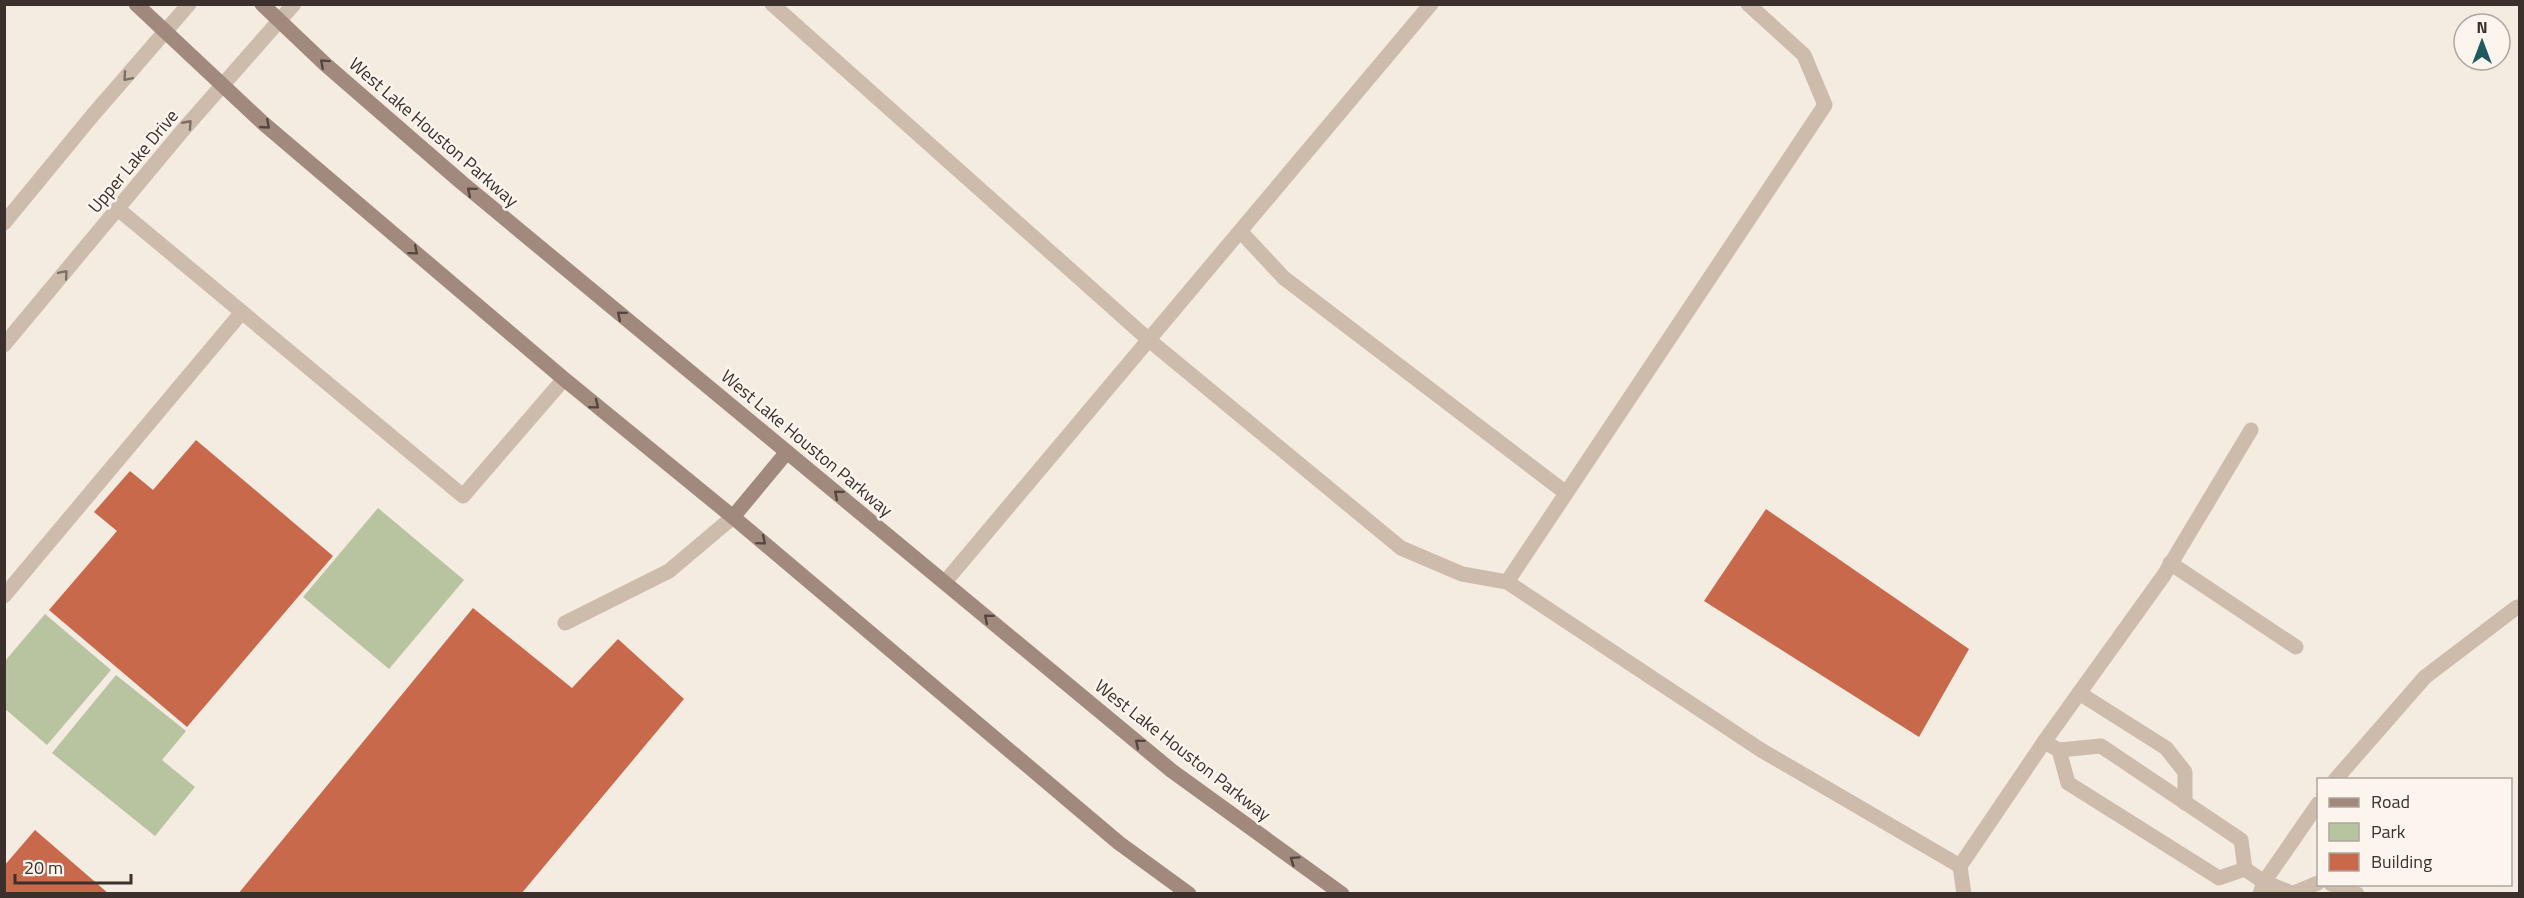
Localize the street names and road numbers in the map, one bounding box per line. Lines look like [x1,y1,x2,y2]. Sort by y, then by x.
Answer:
street label: West Lake Houston Parkway [343,51,525,214]
street label: Upper Lake Drive [81,103,185,219]
street label: West Lake Houston Parkway [715,363,899,523]
street label: West Lake Houston Parkway [1089,673,1277,828]

